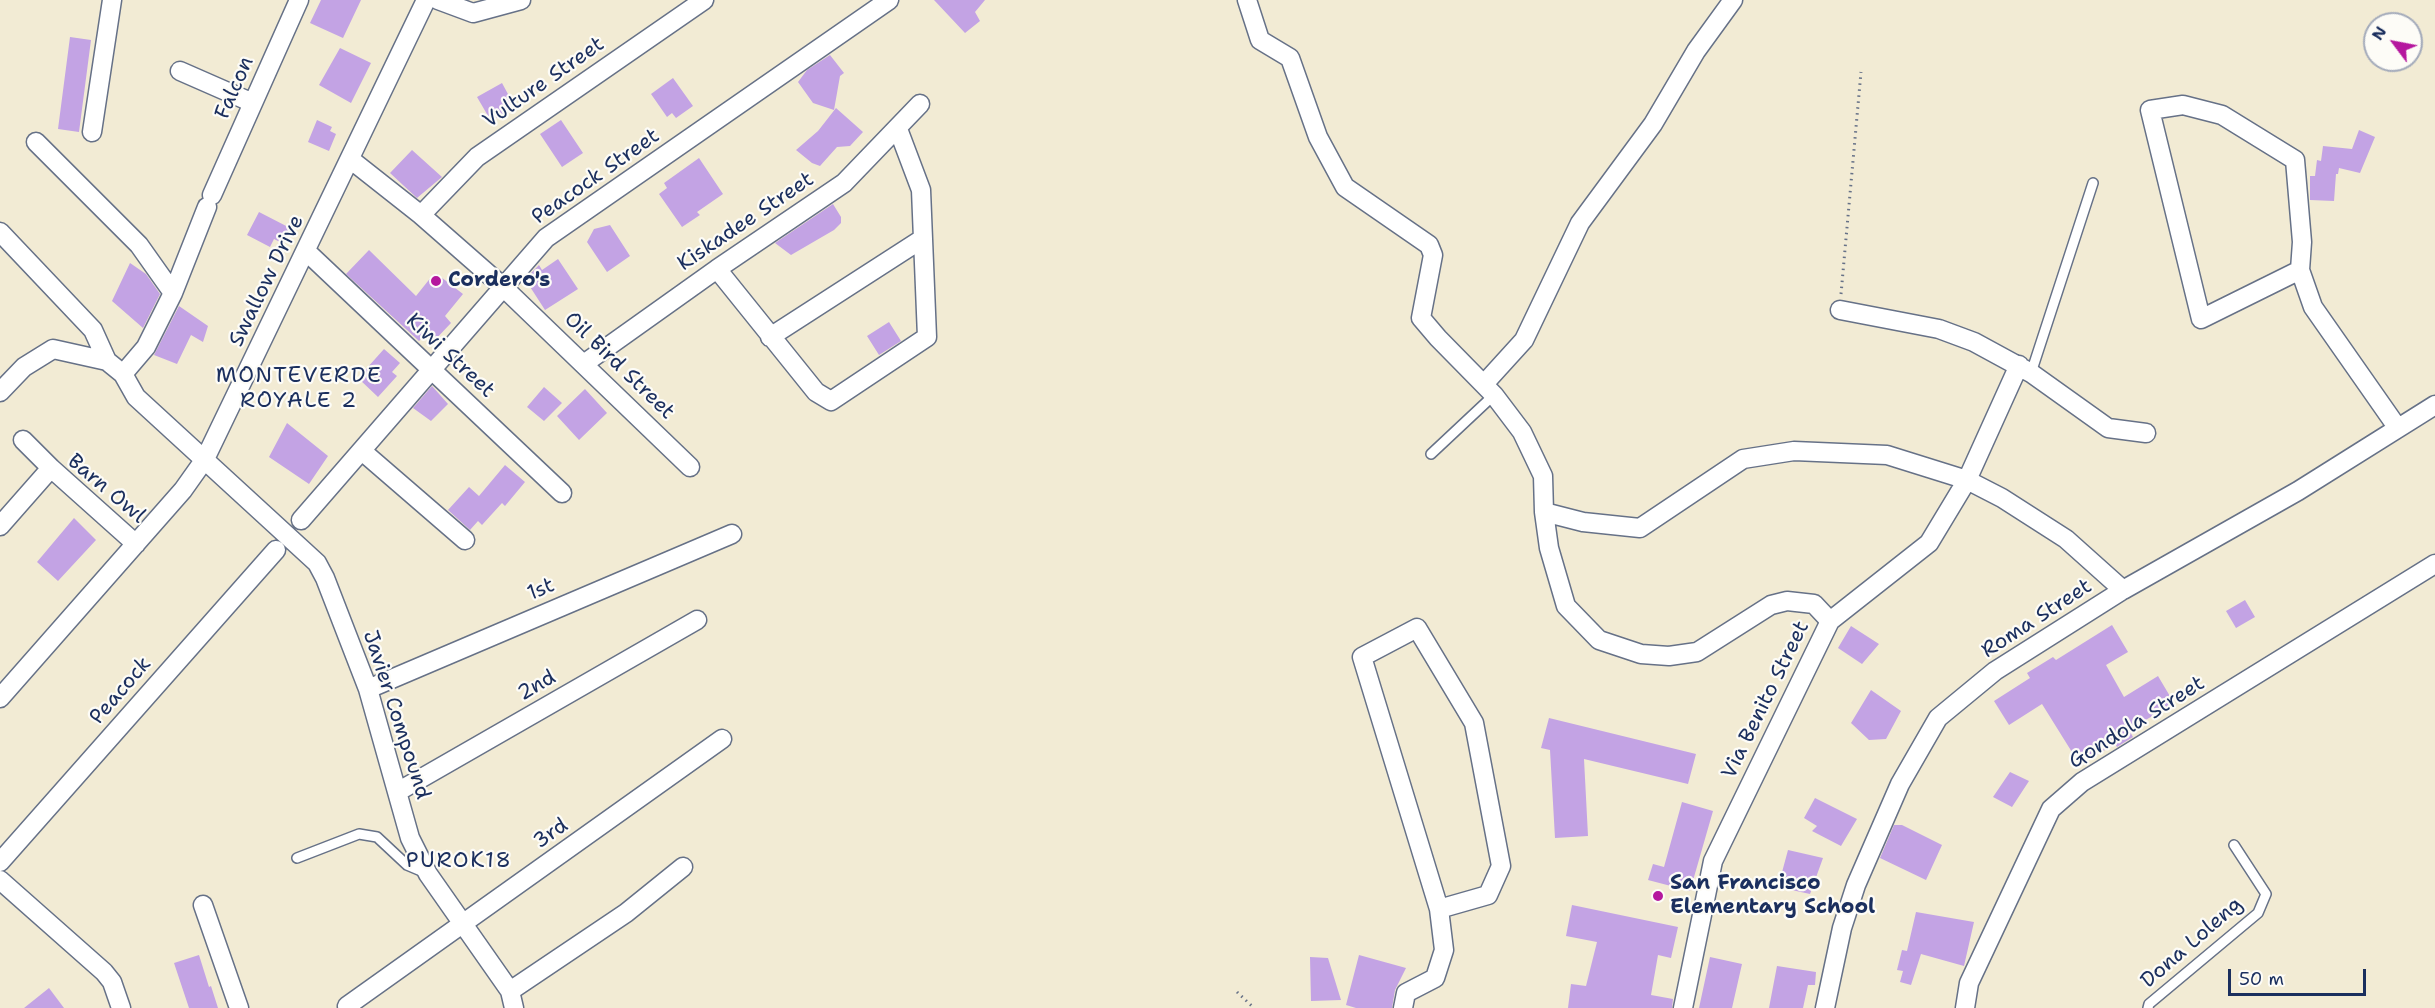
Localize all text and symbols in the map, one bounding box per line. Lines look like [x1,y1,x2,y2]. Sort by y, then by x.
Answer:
north arrow [2363,12,2423,72]
text: N [2367,22,2391,44]
street label: Vulture Street [479,32,609,134]
street label: Falcon [210,53,260,123]
street label: Peacock Street [527,124,665,230]
street label: Kiskadee Street [673,167,819,277]
street label: Swallow Drive [224,211,310,351]
place label: Cordero's [448,268,550,294]
marker: Cordero's [429,274,443,288]
street label: Oil Bird Street [559,307,679,425]
street label: Kiwi Street [400,309,500,403]
district label: MONTEVERDE ROYALE 2 [216,363,382,414]
street label: Barn Owl [62,449,150,529]
street label: 1st [524,573,558,607]
street label: Roma Street [1977,574,2097,664]
street label: Via Benito Street [1717,617,1815,783]
street label: Javier Compound [357,627,435,803]
street label: Peacock [85,652,157,730]
street label: 2nd [513,665,561,707]
street label: Gondola Street [2064,671,2210,775]
street label: 3rd [529,813,573,855]
district label: PUROK18 [406,848,512,874]
place label: San Francisco Elementary School [1670,871,1875,921]
marker: San Francisco Elementary School [1651,889,1665,903]
street label: Dona Loleng [2136,892,2248,994]
scale bar [2231,957,2369,995]
text: 50 m [2239,967,2284,991]

